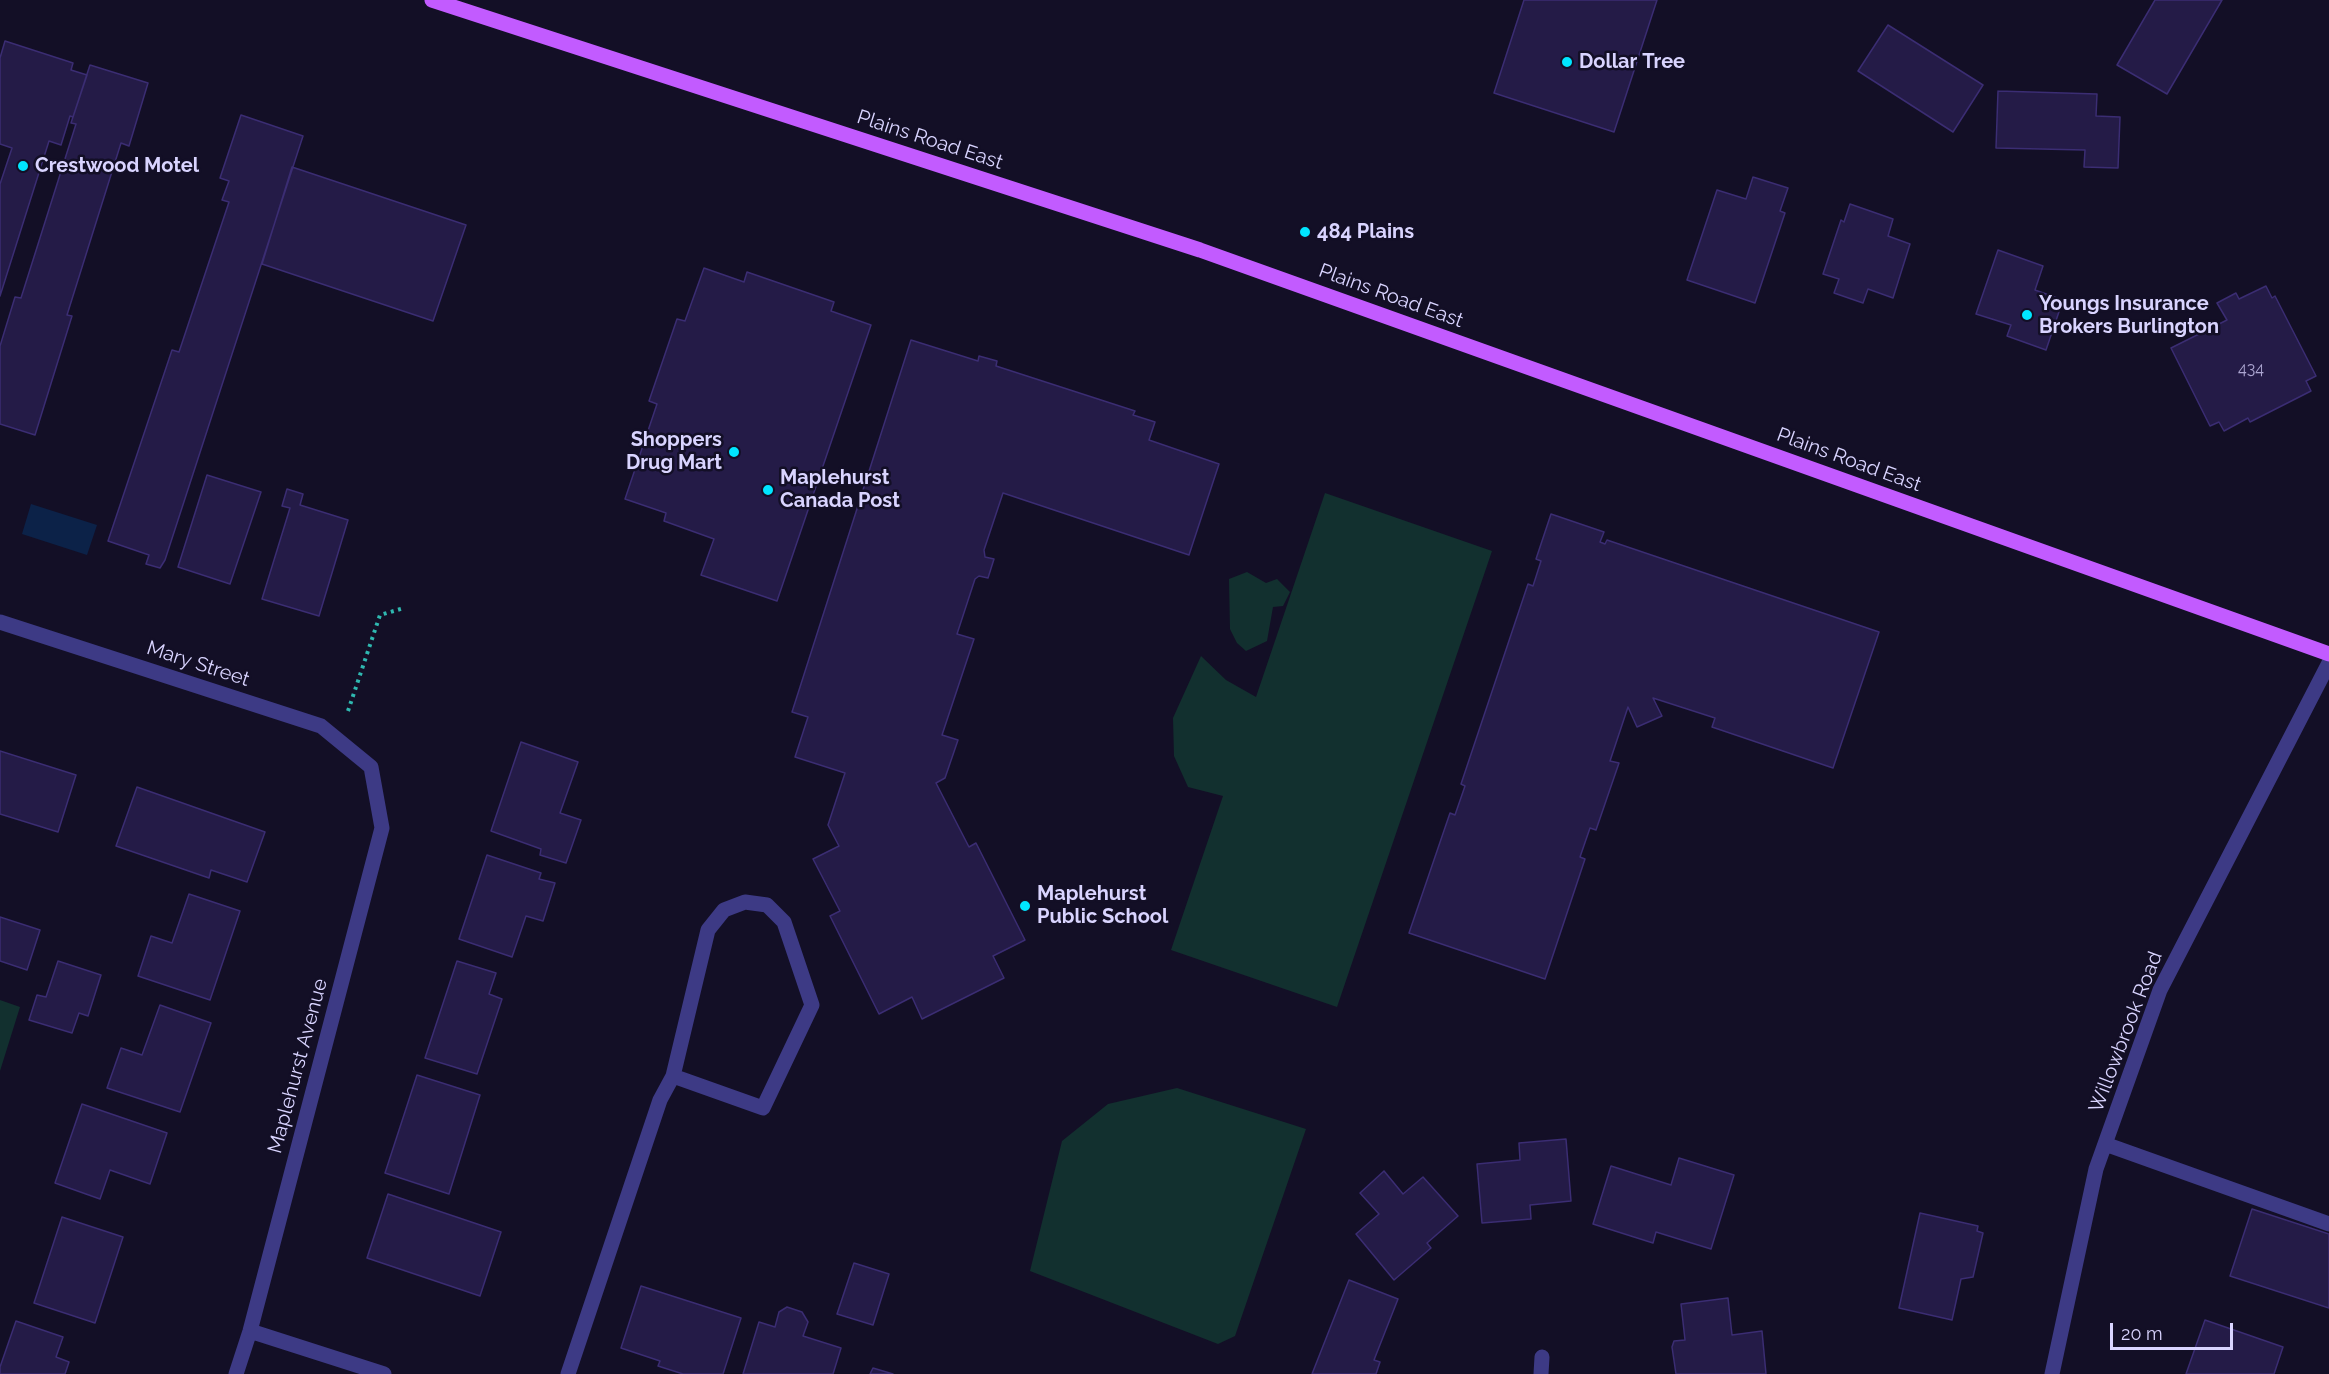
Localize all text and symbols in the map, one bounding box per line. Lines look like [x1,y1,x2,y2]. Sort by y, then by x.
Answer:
place label: Dollar Tree [1579,50,1685,74]
marker: Dollar Tree [1560,55,1574,69]
street label: Plains Road East [854,105,1006,175]
place label: Crestwood Motel [35,154,199,178]
marker: Crestwood Motel [16,159,30,173]
place label: 484 Plains [1317,220,1414,244]
marker: 484 Plains [1298,225,1312,239]
street label: Plains Road East [1315,259,1467,333]
place label: Youngs Insurance Brokers Burlington [2039,292,2219,339]
marker: Youngs Insurance Brokers Burlington [2020,308,2034,322]
house number: 434 [2238,359,2264,379]
street label: Plains Road East [1773,423,1925,497]
place label: Shoppers Drug Mart [626,428,722,475]
marker: Shoppers Drug Mart [727,445,741,459]
place label: Maplehurst Canada Post [780,466,900,513]
marker: Maplehurst Canada Post [761,483,775,497]
street label: Mary Street [144,636,252,692]
place label: Maplehurst Public School [1037,882,1168,929]
marker: Maplehurst Public School [1018,899,1032,913]
street label: Willowbrook Road [2084,948,2168,1116]
street label: Maplehurst Avenue [263,976,333,1156]
scale bar [2113,1311,2236,1349]
text: 20 m [2121,1323,2163,1344]

